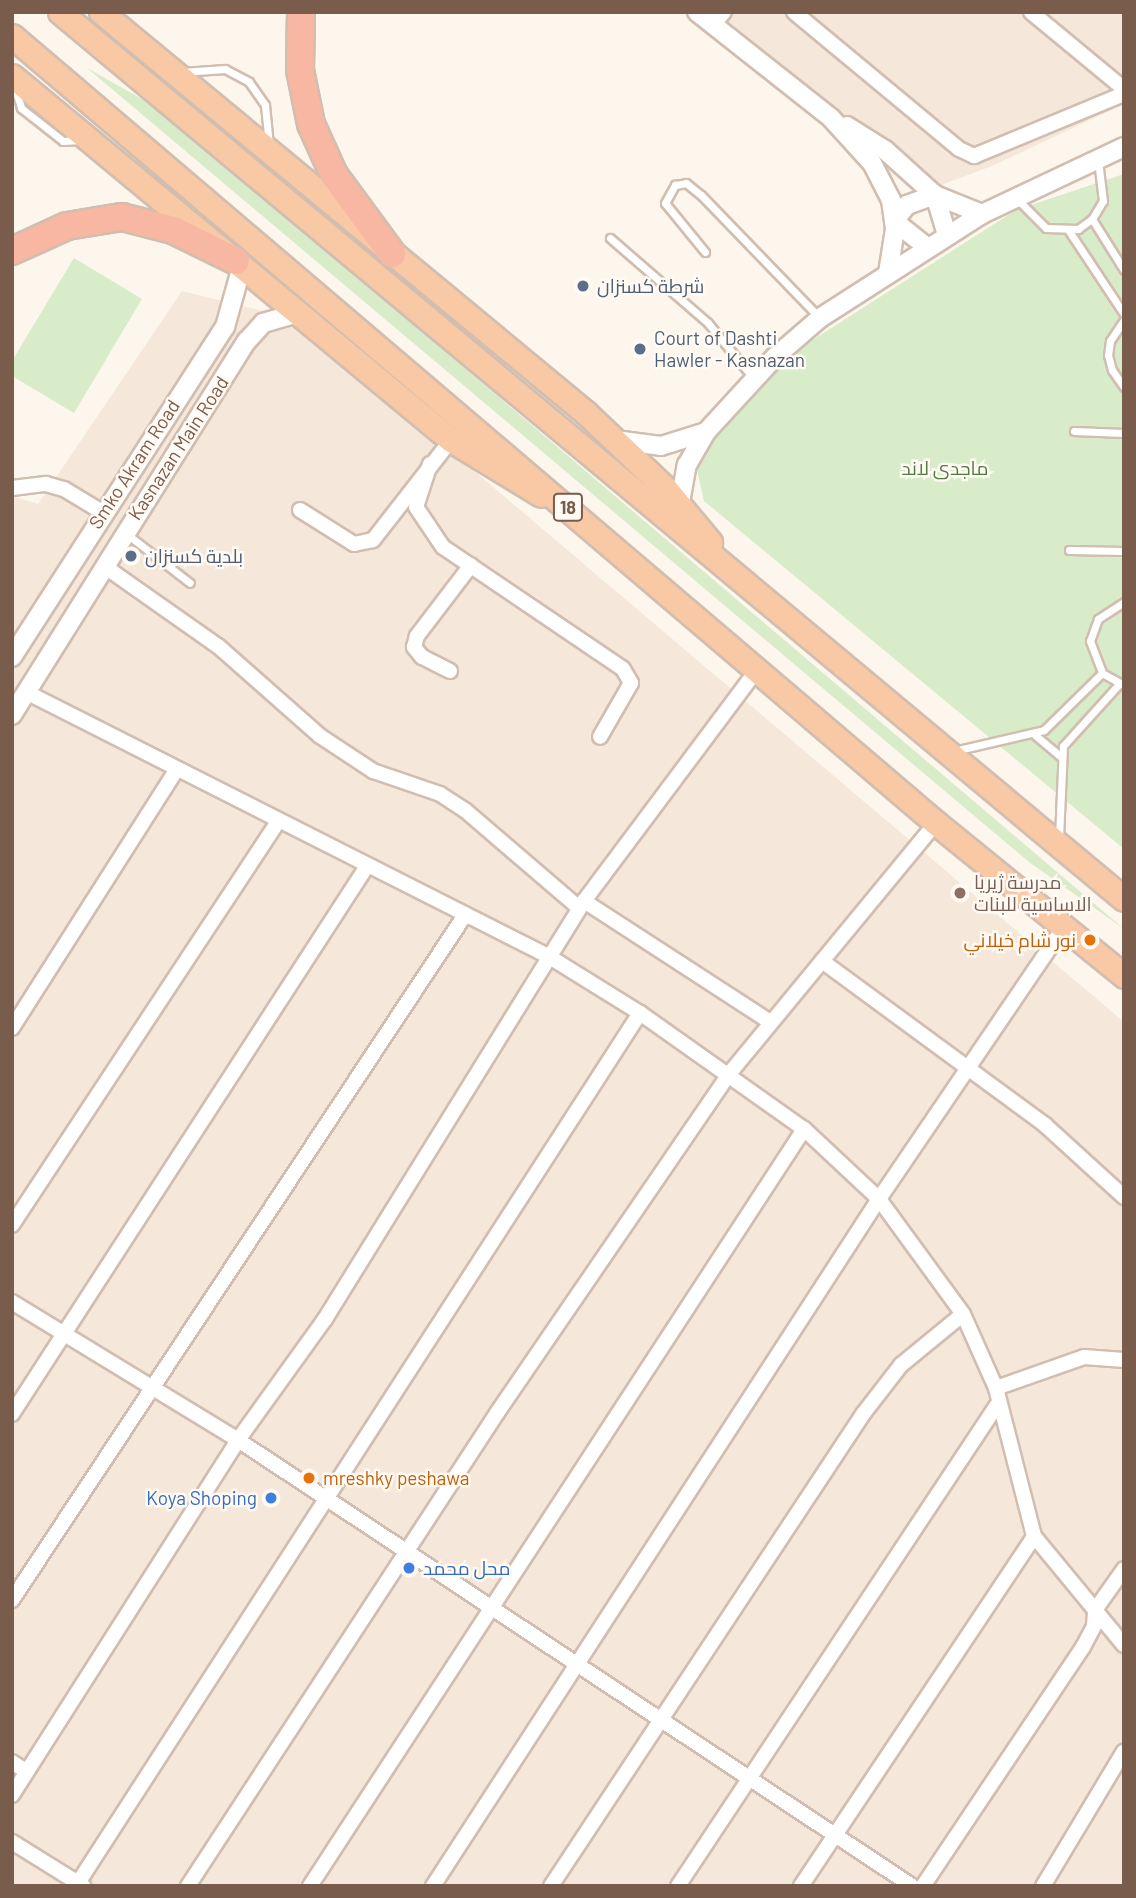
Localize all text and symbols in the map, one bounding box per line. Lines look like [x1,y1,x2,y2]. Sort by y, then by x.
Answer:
place label: شرطة كسنزان [597,275,704,297]
marker: شرطة كسنزان [575,278,591,294]
place label: Court of Dashti Hawler - Kasnazan [654,327,805,371]
marker: Court of Dashti Hawler - Kasnazan [632,341,648,357]
street label: Kasnazan Main Road [123,372,233,524]
street label: Smko Akram Road [84,395,184,533]
park label: ماجدی لاند [902,457,988,479]
road number: 18 [552,492,584,522]
place label: بلدية كسنزان [145,545,243,567]
marker: بلدية كسنزان [123,548,139,564]
place label: مدرسة ژيريا الاساسية للبنات [974,871,1092,915]
marker: مدرسة ژيريا الاساسية للبنات [952,885,968,901]
place label: نور شام خيلاني [963,929,1076,951]
marker: نور شام خيلاني [1082,932,1098,948]
place label: mreshky peshawa [323,1467,469,1489]
marker: mreshky peshawa [301,1470,317,1486]
place label: Koya Shoping [146,1487,257,1509]
marker: Koya Shoping [263,1490,279,1506]
place label: محل محمد [423,1557,510,1579]
marker: محل محمد [401,1560,417,1576]

